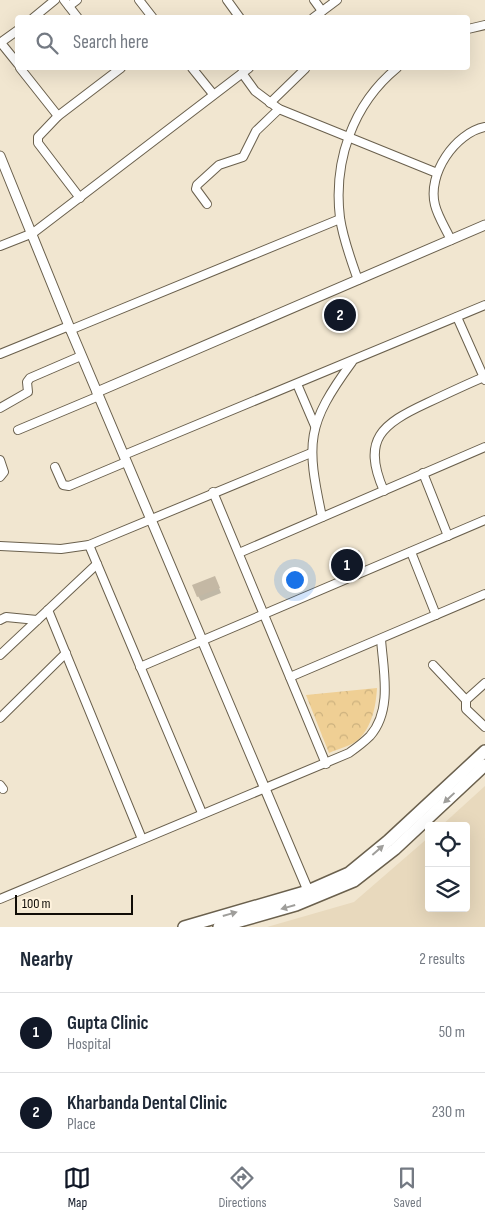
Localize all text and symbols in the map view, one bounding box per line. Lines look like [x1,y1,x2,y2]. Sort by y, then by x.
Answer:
search box [15,15,470,70]
icon: search [33,29,61,57]
text: Search here [73,31,149,54]
pin: 2 [324,296,356,334]
pin: 1 [331,546,363,584]
your location [282,567,308,593]
one-way arrow [444,792,456,804]
map controls [425,822,470,912]
button: locate [425,822,470,867]
one-way arrow [372,845,384,856]
button: layers [425,867,470,912]
scale bar [15,892,132,915]
text: 100 m [22,895,51,912]
one-way arrow [281,904,296,912]
one-way arrow [223,909,238,917]
text: Nearby [20,947,73,972]
text: 2 results [419,950,465,969]
text: Gupta Clinic [67,1012,149,1035]
text: 1 [33,1023,39,1042]
text: 50 m [439,1023,465,1042]
text: Hospital [67,1035,111,1054]
text: Kharbanda Dental Clinic [67,1092,227,1115]
text: 2 [32,1103,40,1122]
text: 230 m [432,1103,465,1122]
text: Place [67,1115,96,1134]
tab: Map [63,1164,91,1211]
tab: Directions [218,1164,267,1211]
tab: Saved [393,1164,422,1211]

